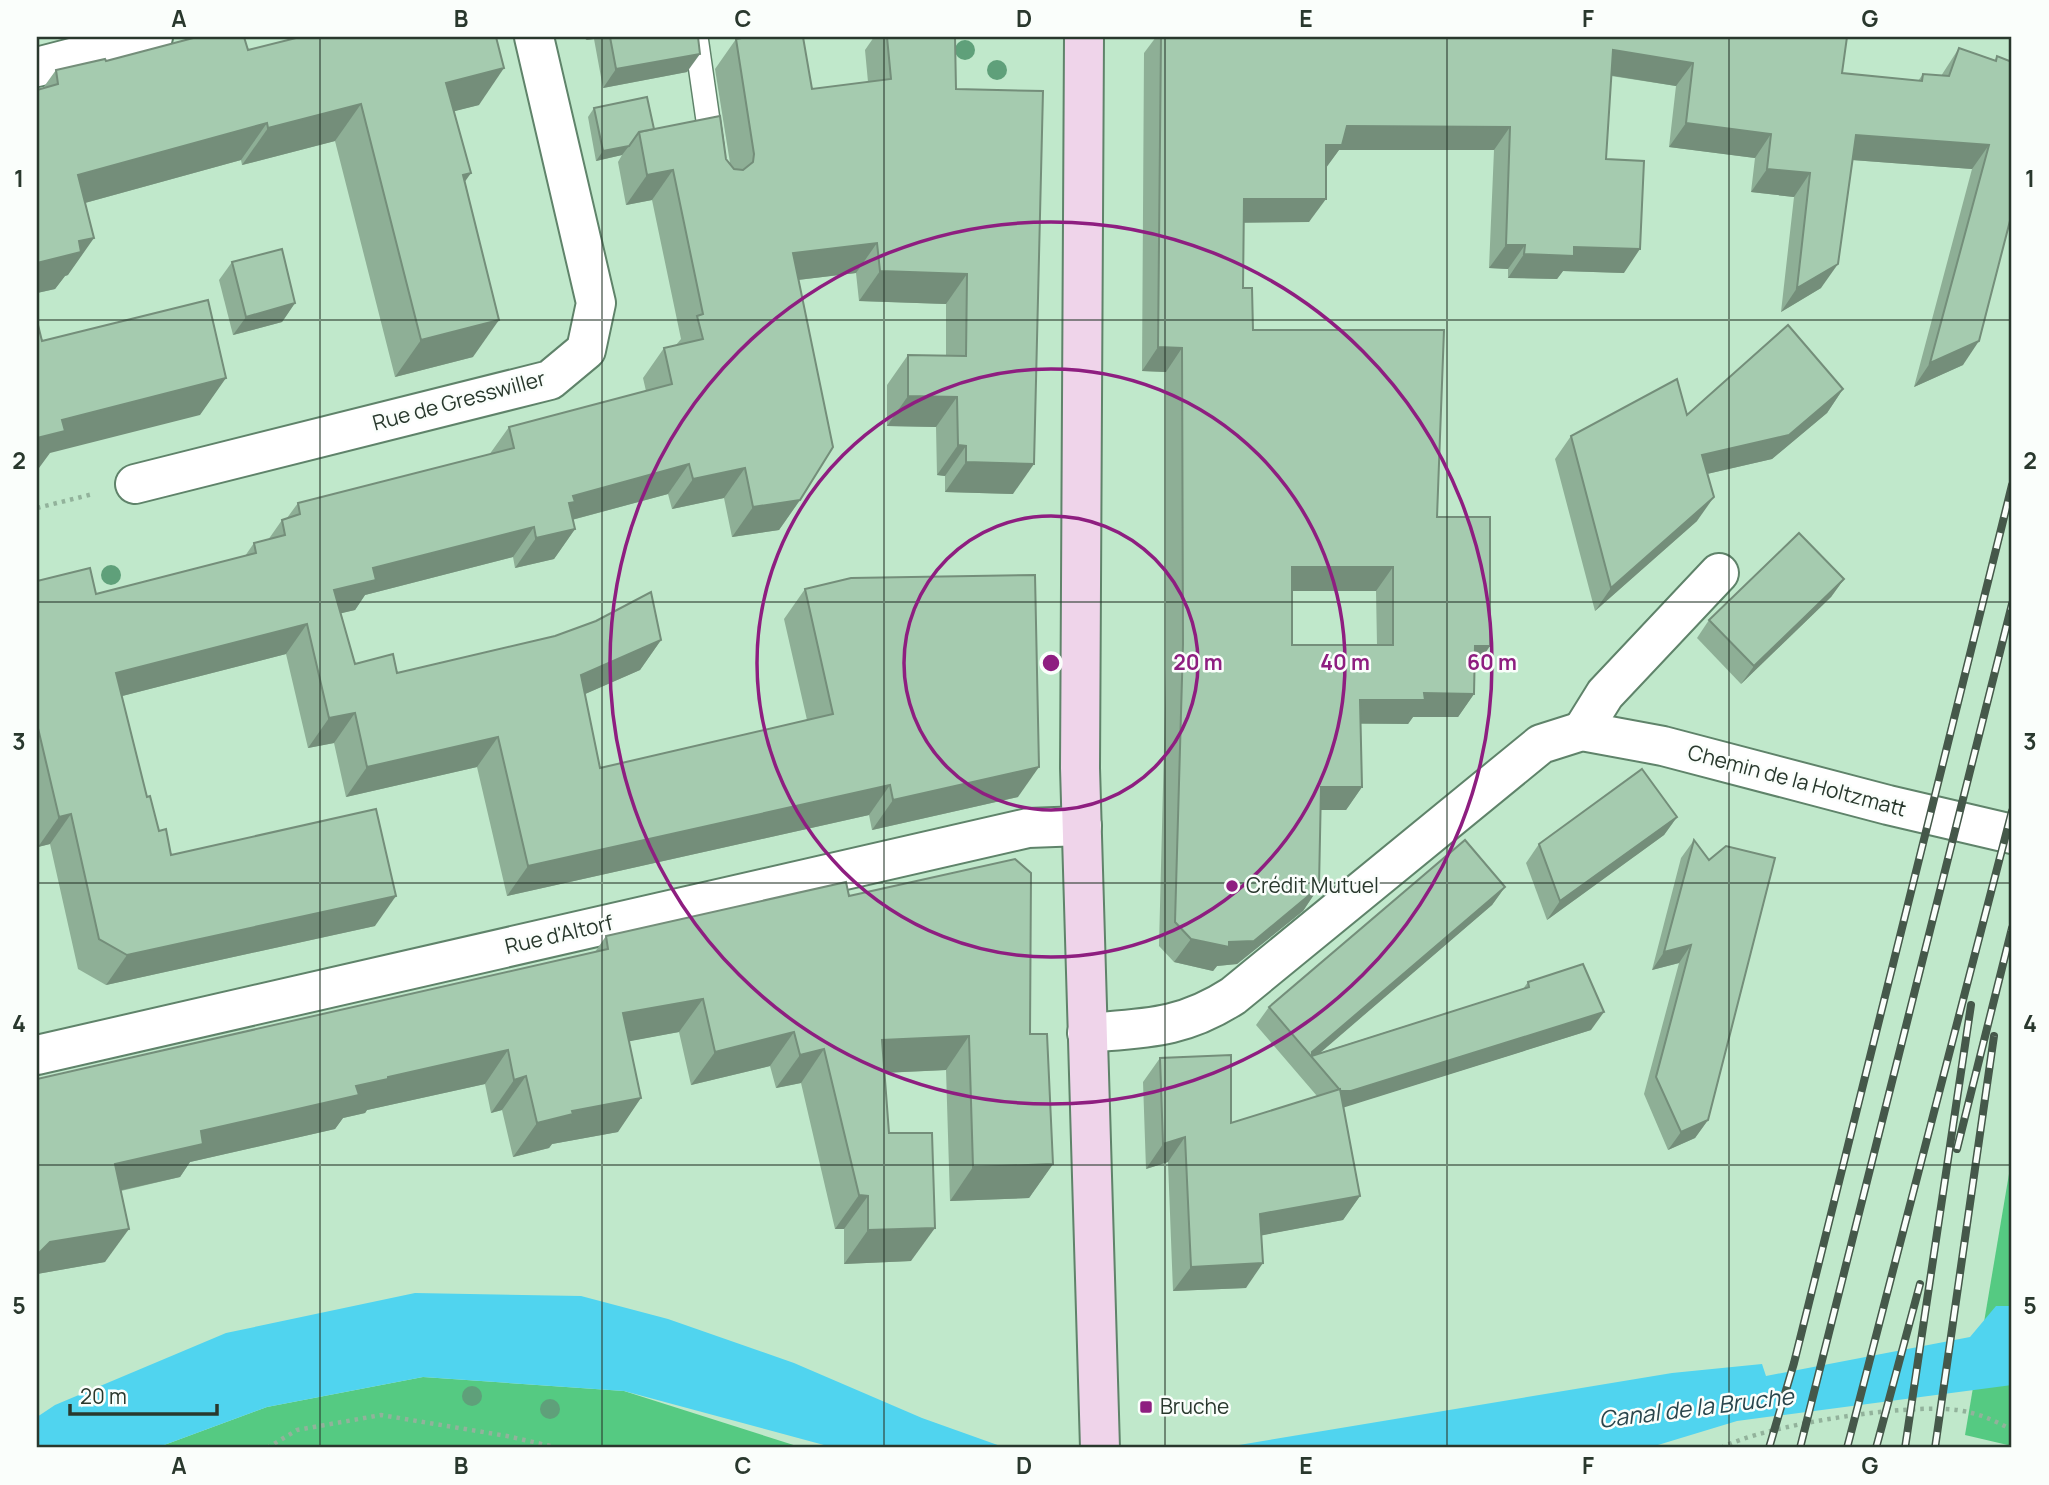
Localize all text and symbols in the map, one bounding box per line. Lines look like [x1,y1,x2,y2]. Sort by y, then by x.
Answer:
text: A [171,2,187,34]
text: B [454,2,468,34]
text: C [735,2,752,34]
text: D [1016,2,1032,34]
text: E [1299,2,1313,34]
text: F [1582,2,1594,34]
text: G [1862,2,1879,34]
text: 1 [14,162,24,194]
text: 1 [2025,162,2035,194]
street label: Rue de Gresswiller [369,363,549,437]
text: 2 [12,444,26,476]
text: 2 [2023,444,2037,476]
text: 20 m [1173,648,1223,676]
text: 40 m [1320,648,1370,676]
text: 60 m [1467,648,1517,676]
centre of rings [1039,651,1063,675]
text: 3 [12,725,26,757]
text: 3 [2023,725,2037,757]
street label: Chemin de la Holtzmatt [1685,737,1909,823]
place label: Crédit Mutuel [1246,871,1379,899]
marker: Crédit Mutuel [1224,878,1240,894]
street label: Rue d'Altorf [502,908,616,960]
text: 4 [12,1007,26,1039]
text: 4 [2023,1007,2037,1039]
text: 5 [12,1289,26,1321]
text: 5 [2023,1289,2037,1321]
scale bar [70,1373,217,1417]
water label: Canal de la Bruche [1597,1379,1797,1435]
text: 20 m [80,1382,127,1410]
place label: Bruche [1160,1392,1229,1420]
marker: Bruche [1138,1399,1154,1415]
text: A [171,1449,187,1481]
text: B [454,1449,468,1481]
text: C [735,1449,752,1481]
text: D [1016,1449,1032,1481]
text: E [1299,1449,1313,1481]
text: F [1582,1449,1594,1481]
text: G [1862,1449,1879,1481]

